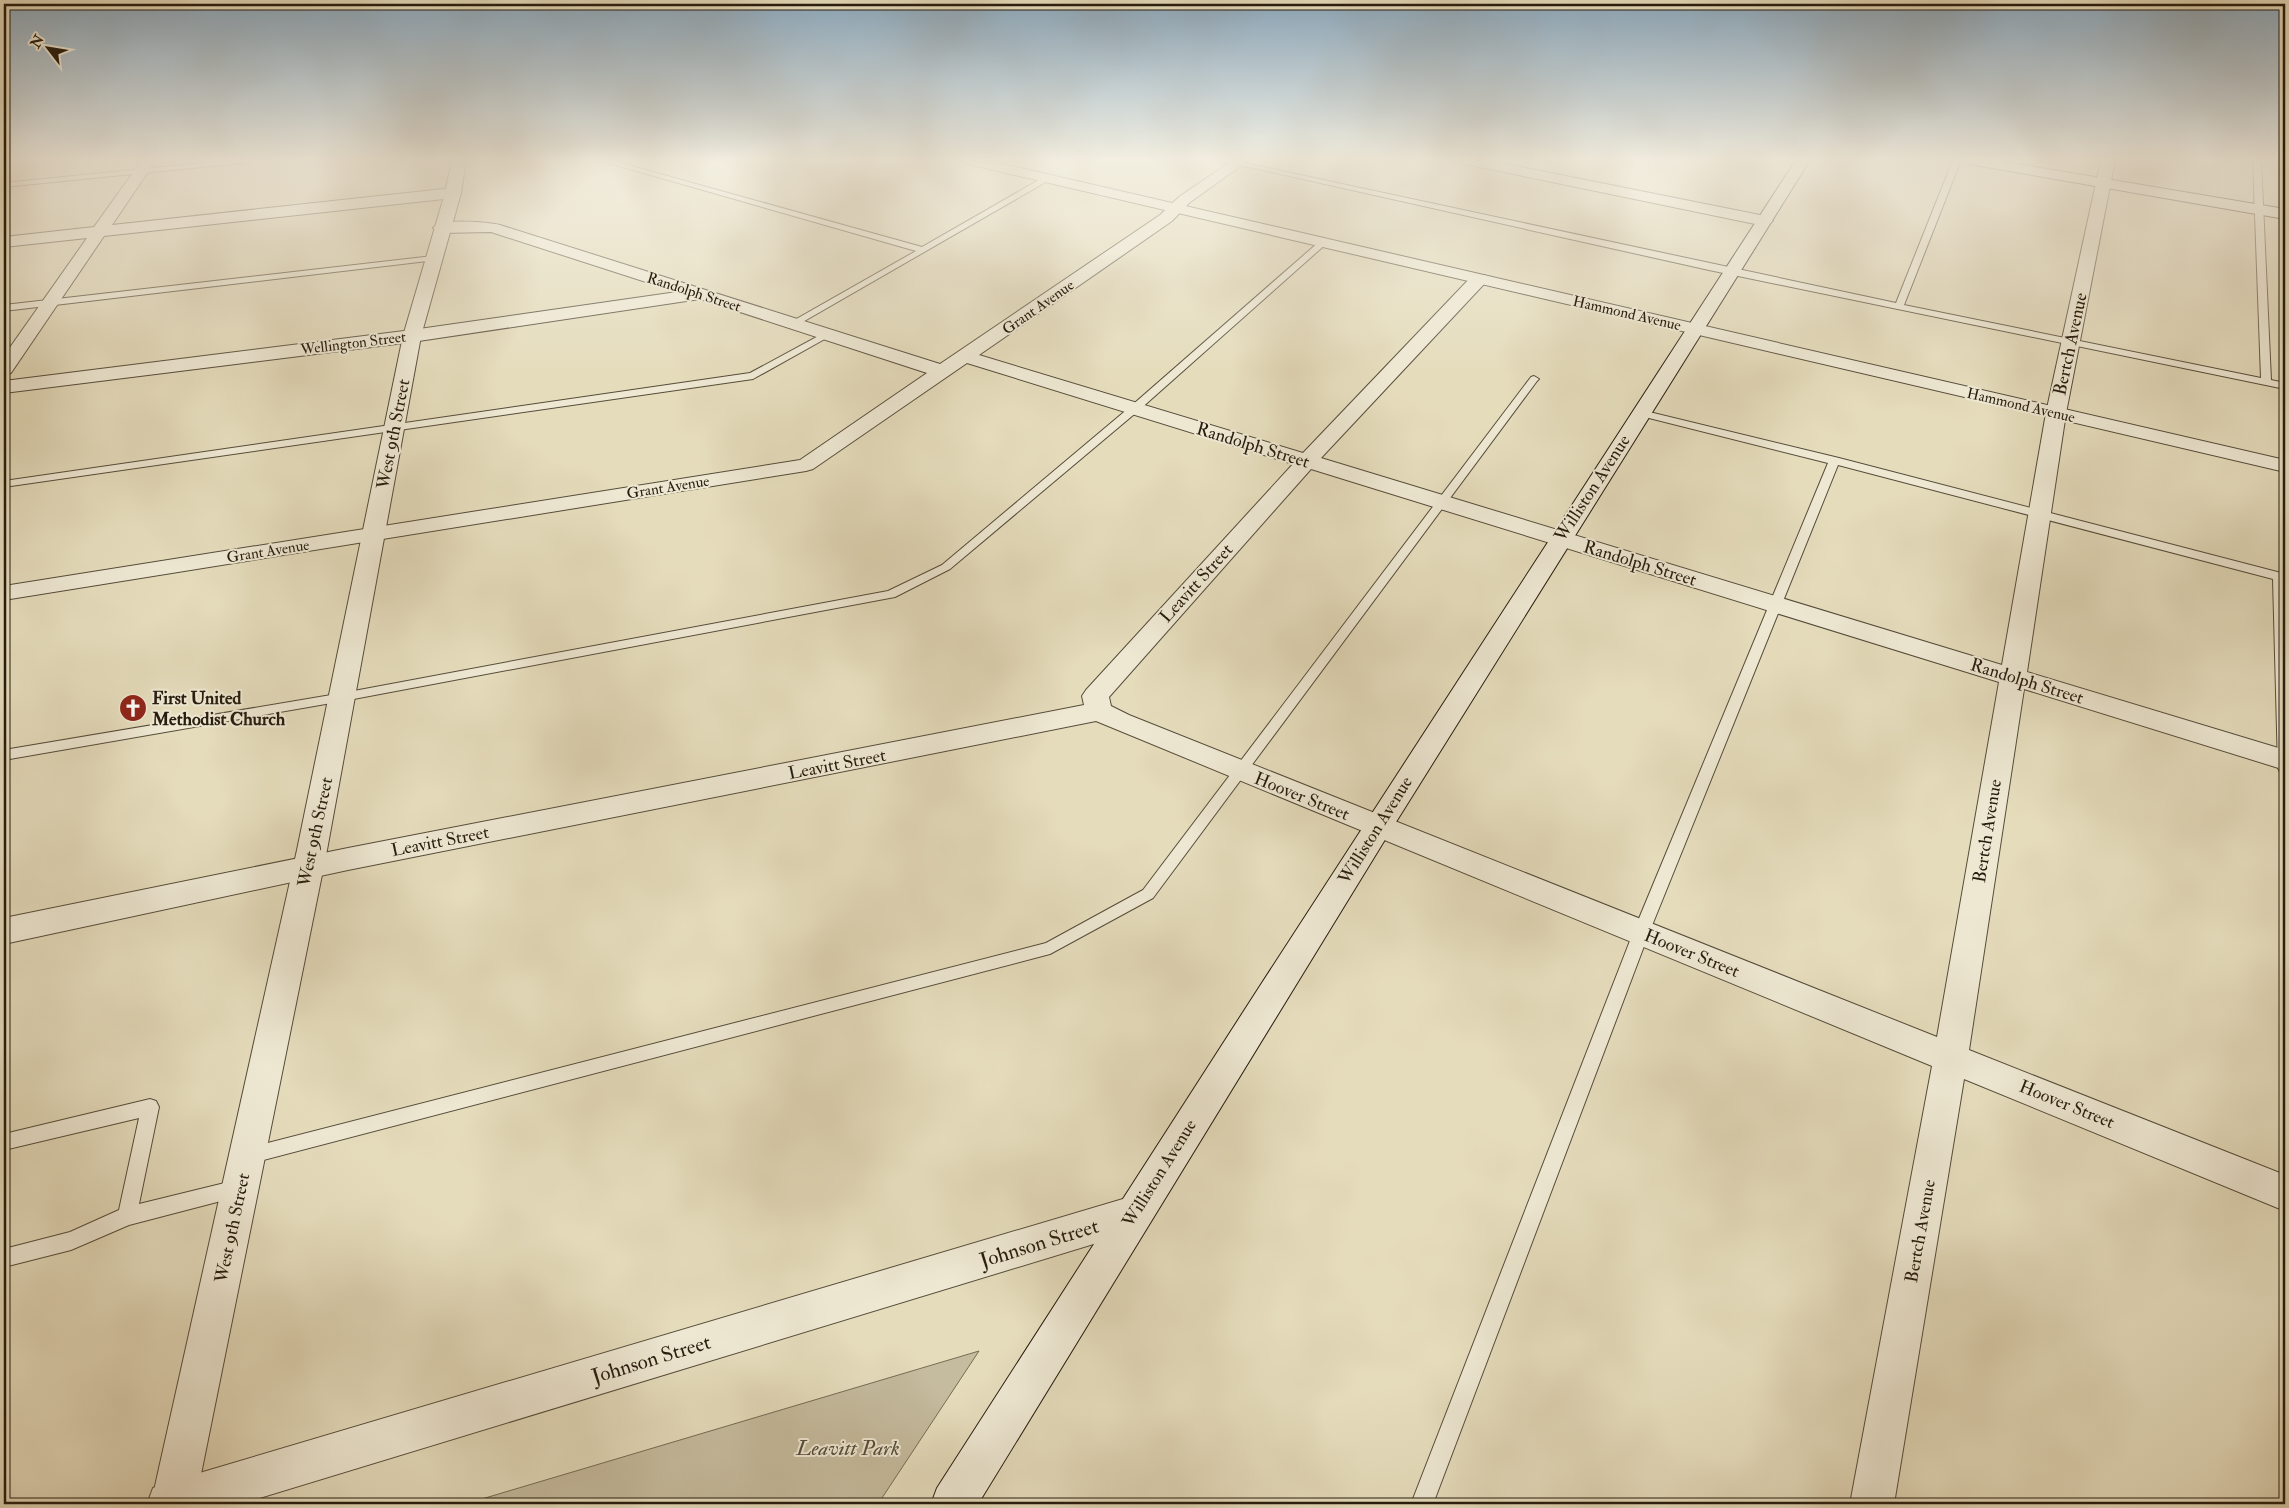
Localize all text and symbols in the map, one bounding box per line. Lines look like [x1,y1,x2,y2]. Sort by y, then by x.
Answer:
north arrow [22,22,72,72]
text: N [26,31,48,52]
street label: Randolph Street [644,268,743,318]
street label: Grant Avenue [999,276,1078,339]
street label: Bertch Avenue [2048,290,2093,398]
street label: Hammond Avenue [1571,292,1683,335]
street label: Wellington Street [298,328,407,360]
street label: West 9th Street [371,377,415,492]
street label: Hammond Avenue [1965,384,2077,427]
street label: Randolph Street [1193,417,1312,474]
street label: Williston Avenue [1549,430,1636,547]
street label: Grant Avenue [625,472,711,503]
street label: Randolph Street [1580,535,1699,592]
street label: Grant Avenue [225,536,311,567]
street label: Leavitt Street [1155,539,1238,628]
street label: Randolph Street [1967,653,2086,710]
place label: First United Methodist Church [151,687,286,731]
church icon: First United Methodist Church [118,693,148,723]
street label: Leavitt Street [786,744,888,785]
street label: Hoover Street [1251,767,1353,826]
street label: Williston Avenue [1333,772,1418,889]
street label: West 9th Street [292,775,338,890]
street label: Bertch Avenue [1968,777,2007,884]
street label: Leavitt Street [389,821,491,862]
street label: Hoover Street [1641,924,1743,983]
street label: Hoover Street [2016,1075,2118,1134]
street label: Williston Avenue [1117,1115,1202,1232]
street label: West 9th Street [209,1171,255,1286]
street label: Bertch Avenue [1900,1177,1941,1284]
street label: Johnson Street [975,1213,1102,1275]
street label: Johnson Street [587,1329,714,1391]
park label: Leavitt Park [795,1435,900,1462]

